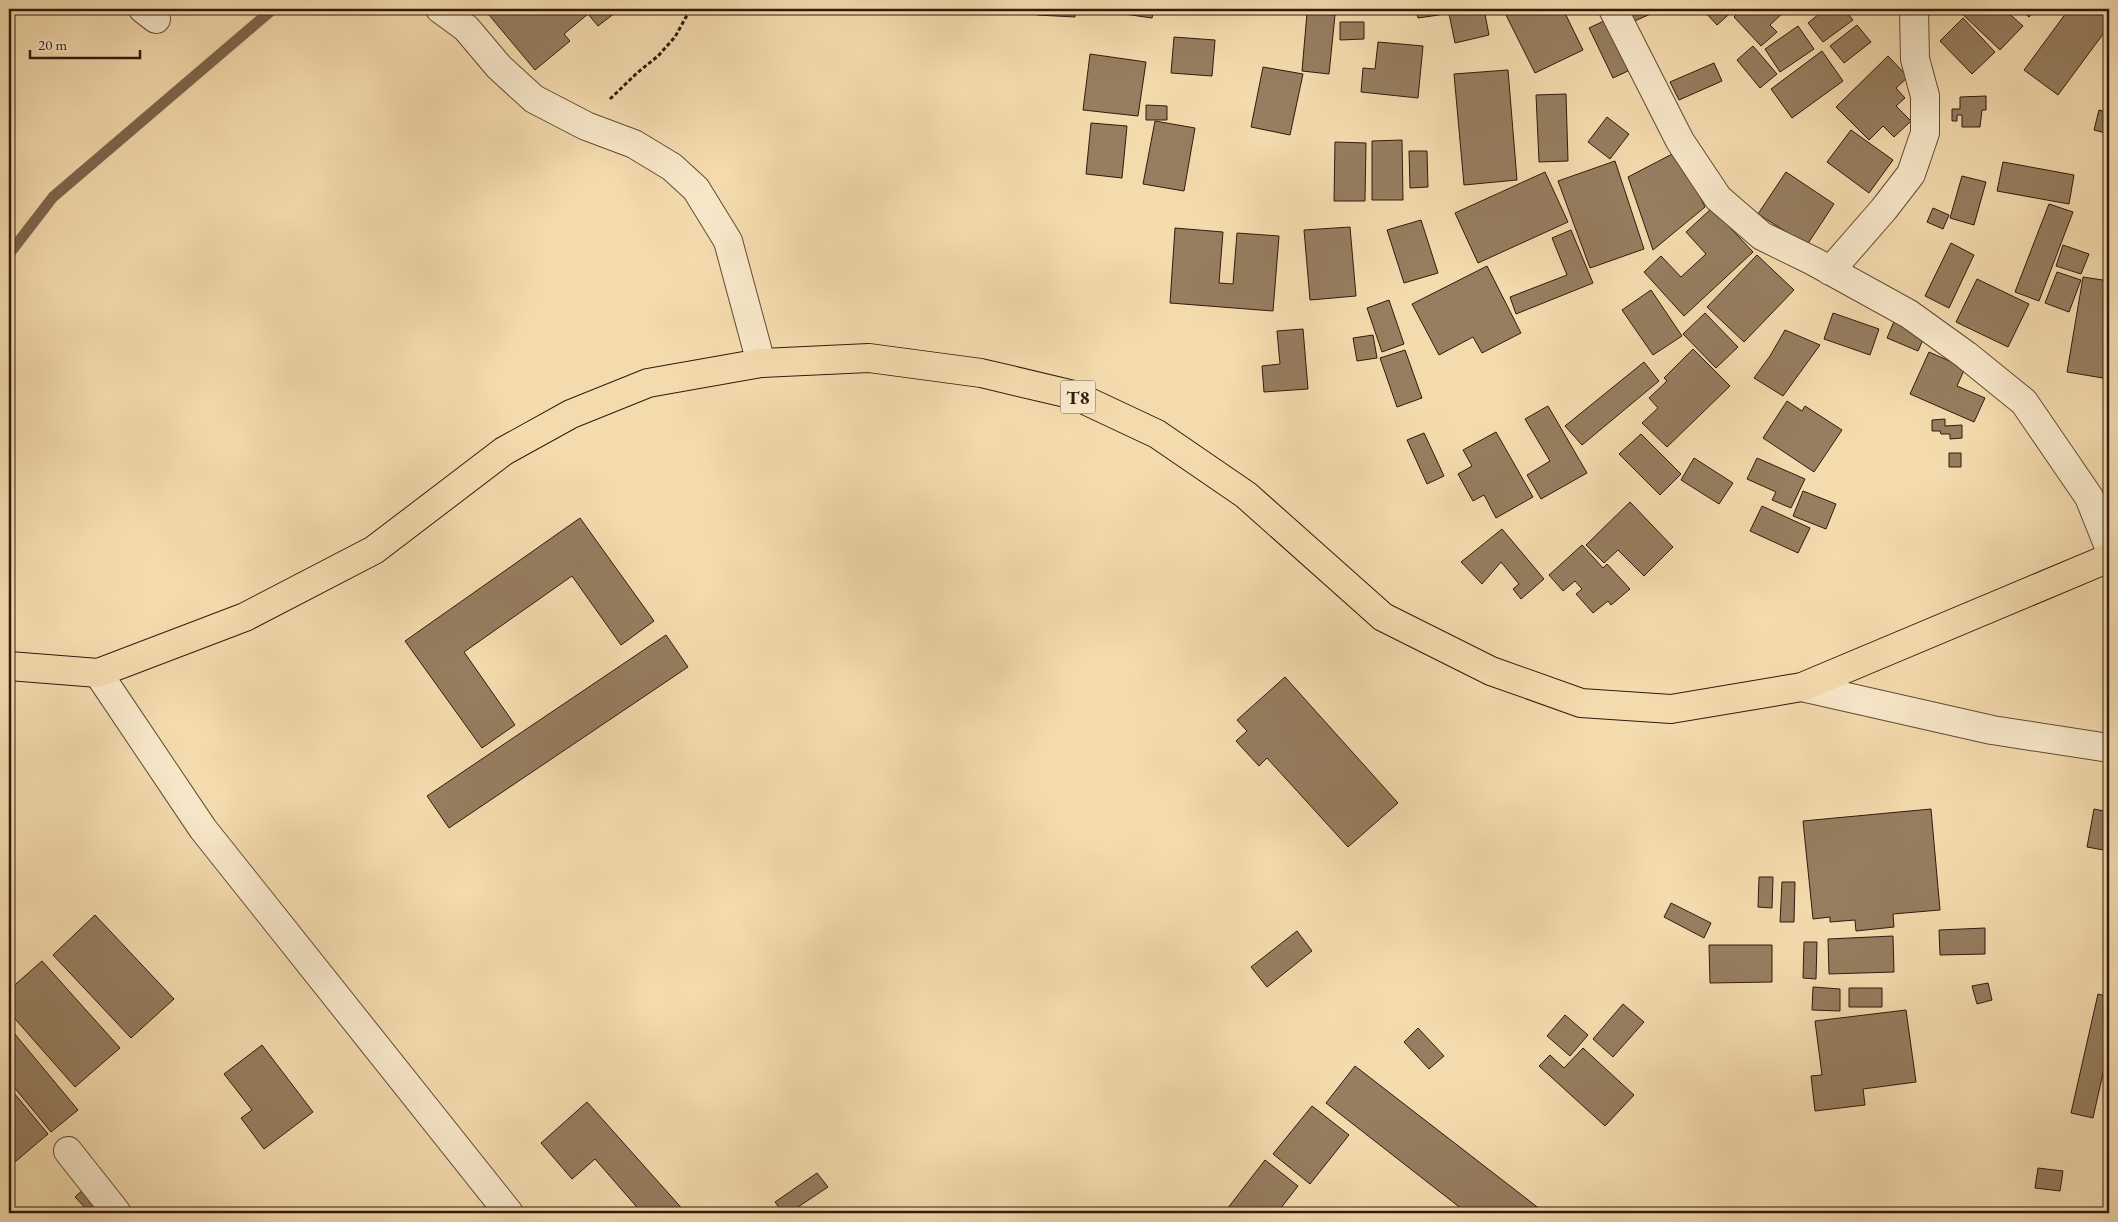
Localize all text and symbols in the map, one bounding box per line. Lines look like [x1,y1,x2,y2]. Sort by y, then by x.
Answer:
scale bar [30,28,140,60]
text: 20 m [38,35,67,54]
road number: T8 [1060,381,1096,414]

